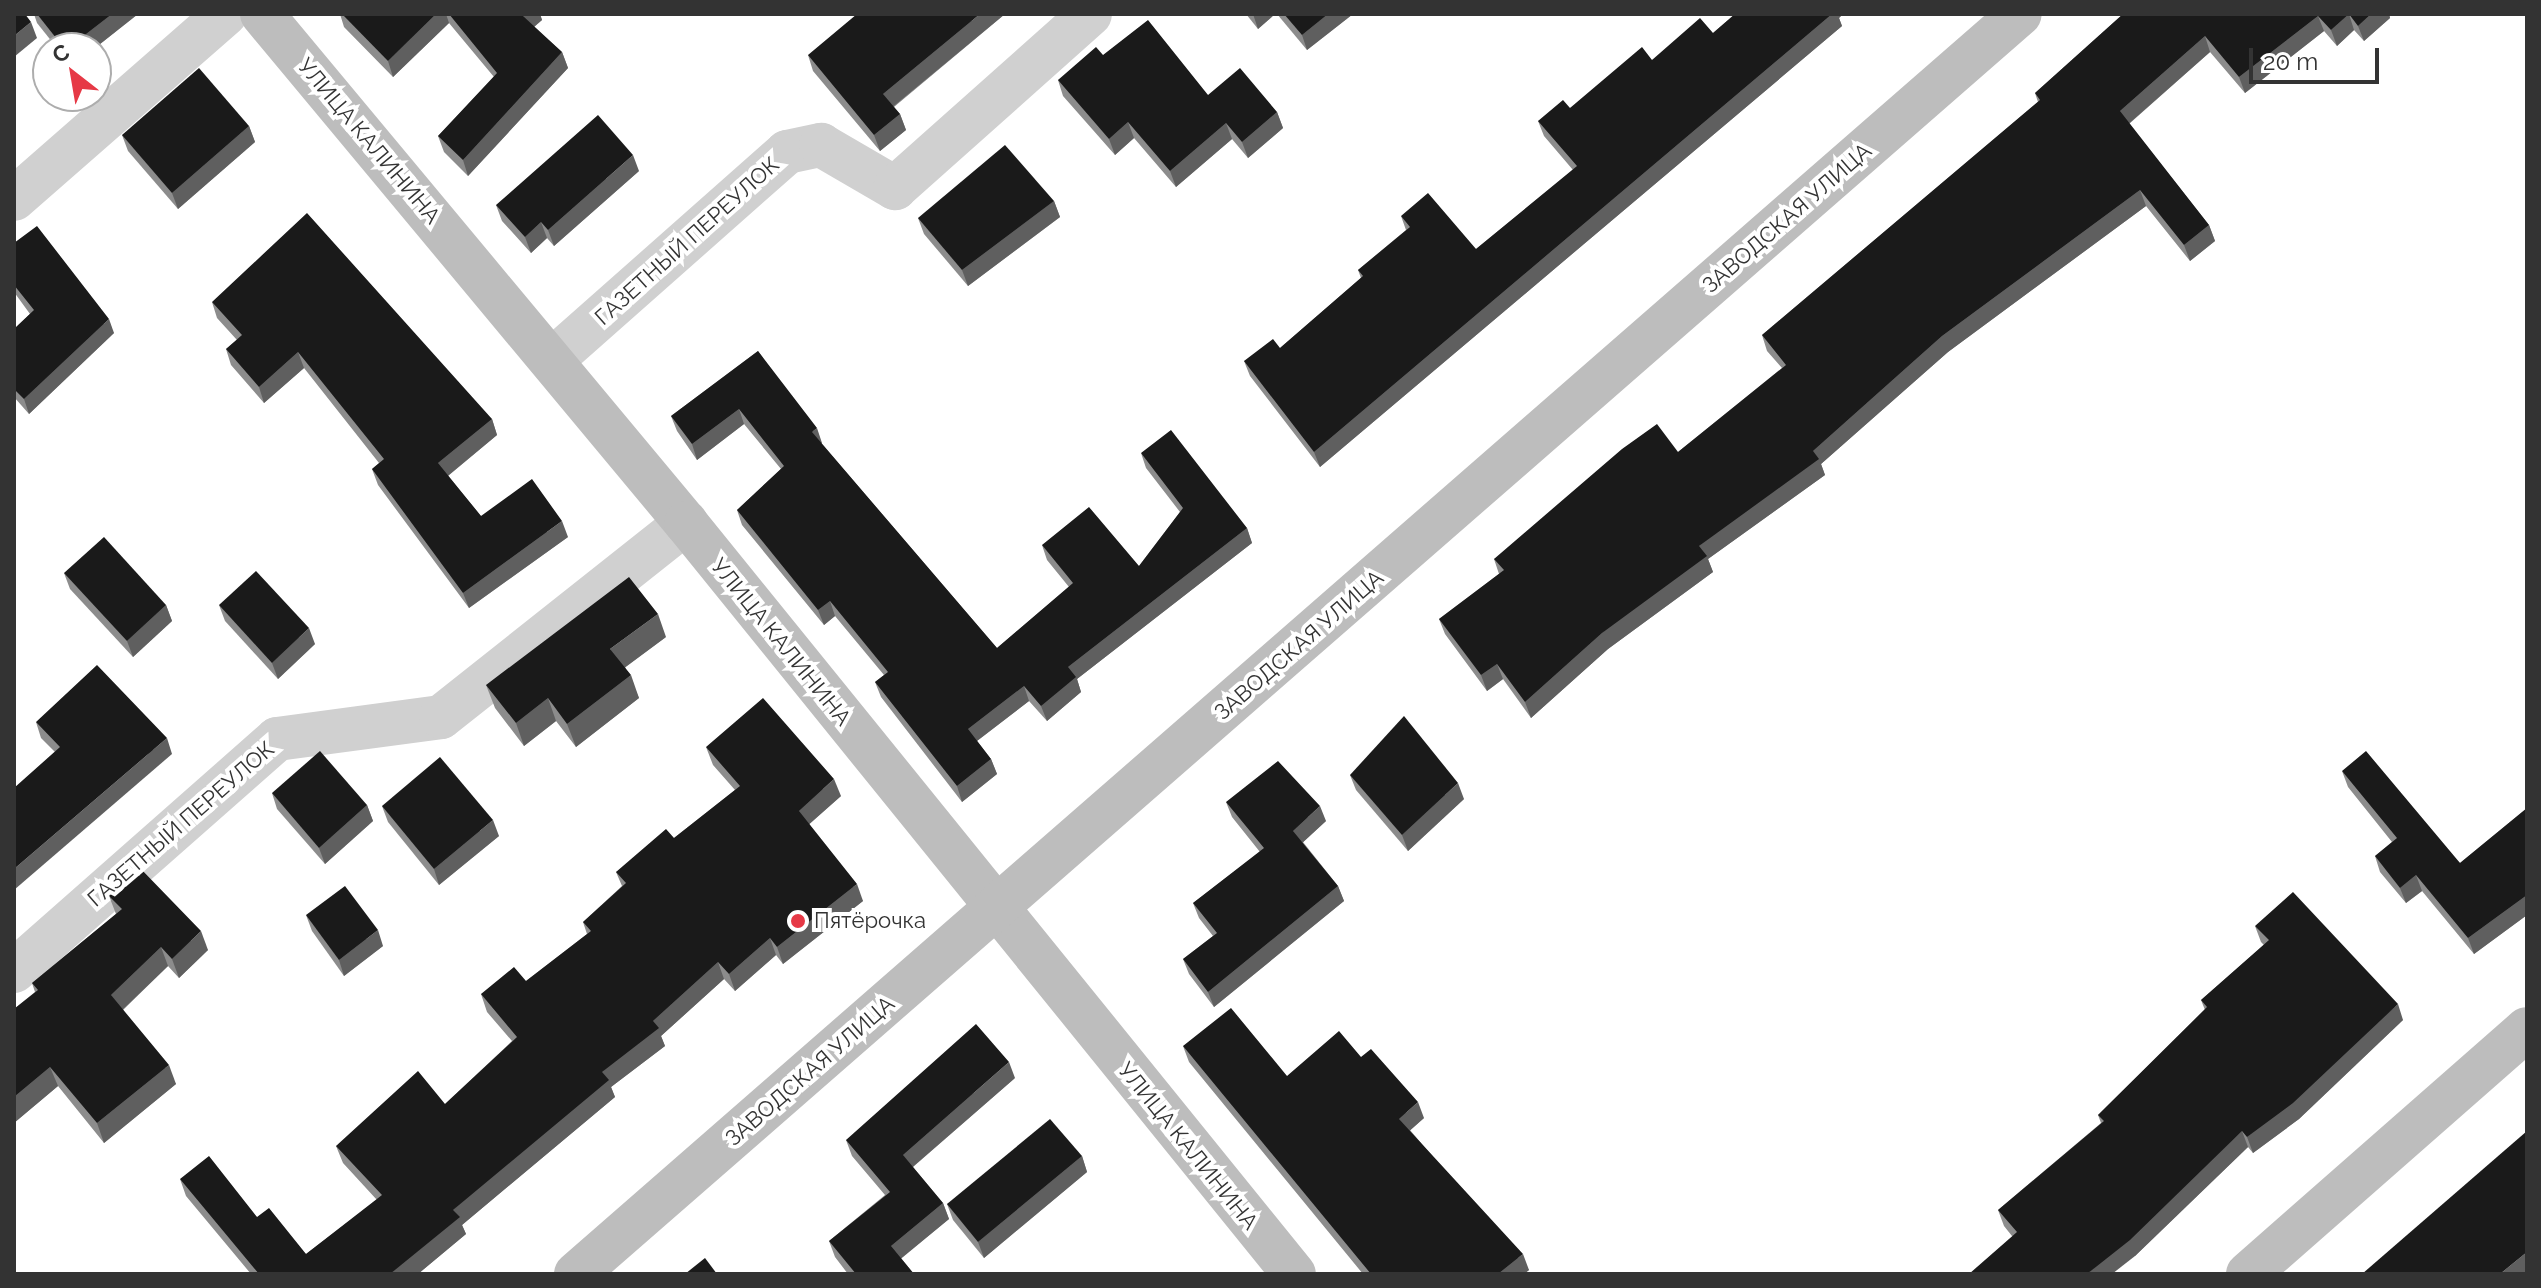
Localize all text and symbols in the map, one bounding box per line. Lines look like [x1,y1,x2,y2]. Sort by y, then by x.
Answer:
north arrow [32,32,112,112]
scale bar [2253,32,2383,82]
text: С [48,38,74,68]
text: 20 m [2263,47,2318,76]
street label: УЛИЦА КАЛИНИНА [292,53,446,229]
street label: ЗАВОДСКАЯ УЛИЦА [1697,138,1877,298]
street label: ГАЗЕТНЫЙ ПЕРЕУЛОК [590,151,784,331]
street label: УЛИЦА КАЛИНИНА [705,553,857,731]
street label: ЗАВОДСКАЯ УЛИЦА [1209,565,1389,725]
street label: ГАЗЕТНЫЙ ПЕРЕУЛОК [82,736,280,912]
place label: Пятёрочка [814,908,926,934]
marker: Пятёрочка [789,912,807,930]
street label: ЗАВОДСКАЯ УЛИЦА [720,991,900,1151]
street label: УЛИЦА КАЛИНИНА [1112,1057,1264,1235]

